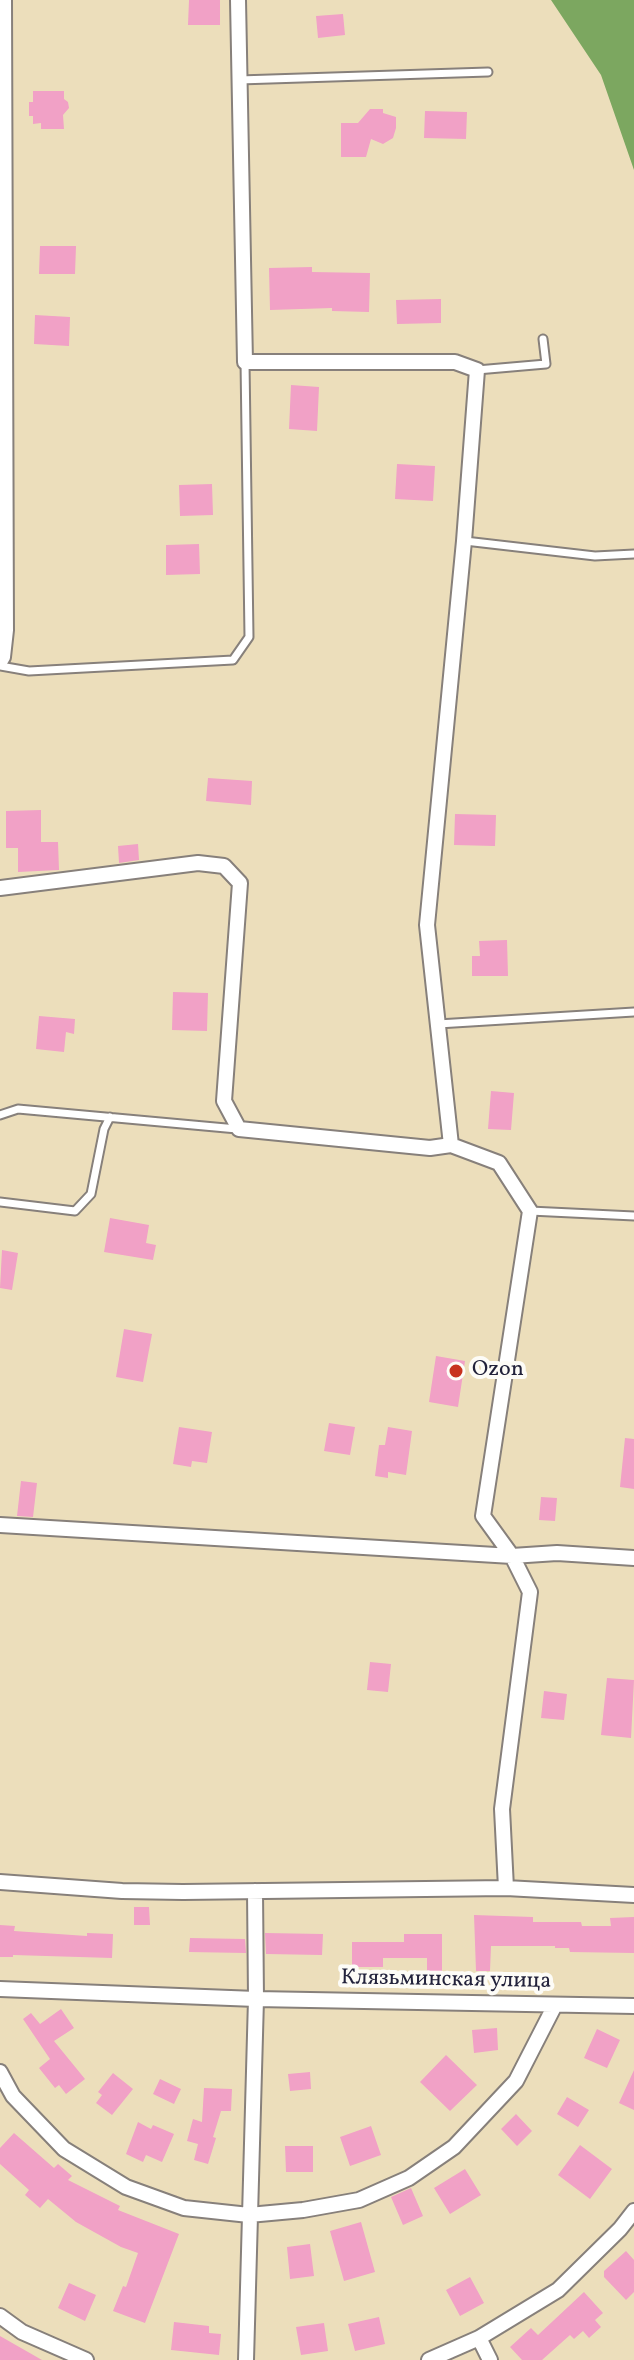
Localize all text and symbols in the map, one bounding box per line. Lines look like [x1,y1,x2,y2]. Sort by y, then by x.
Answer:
place label: Ozon [472,1358,524,1384]
marker: Ozon [447,1362,465,1380]
street label: Клязьминская улица [341,1966,551,1996]

